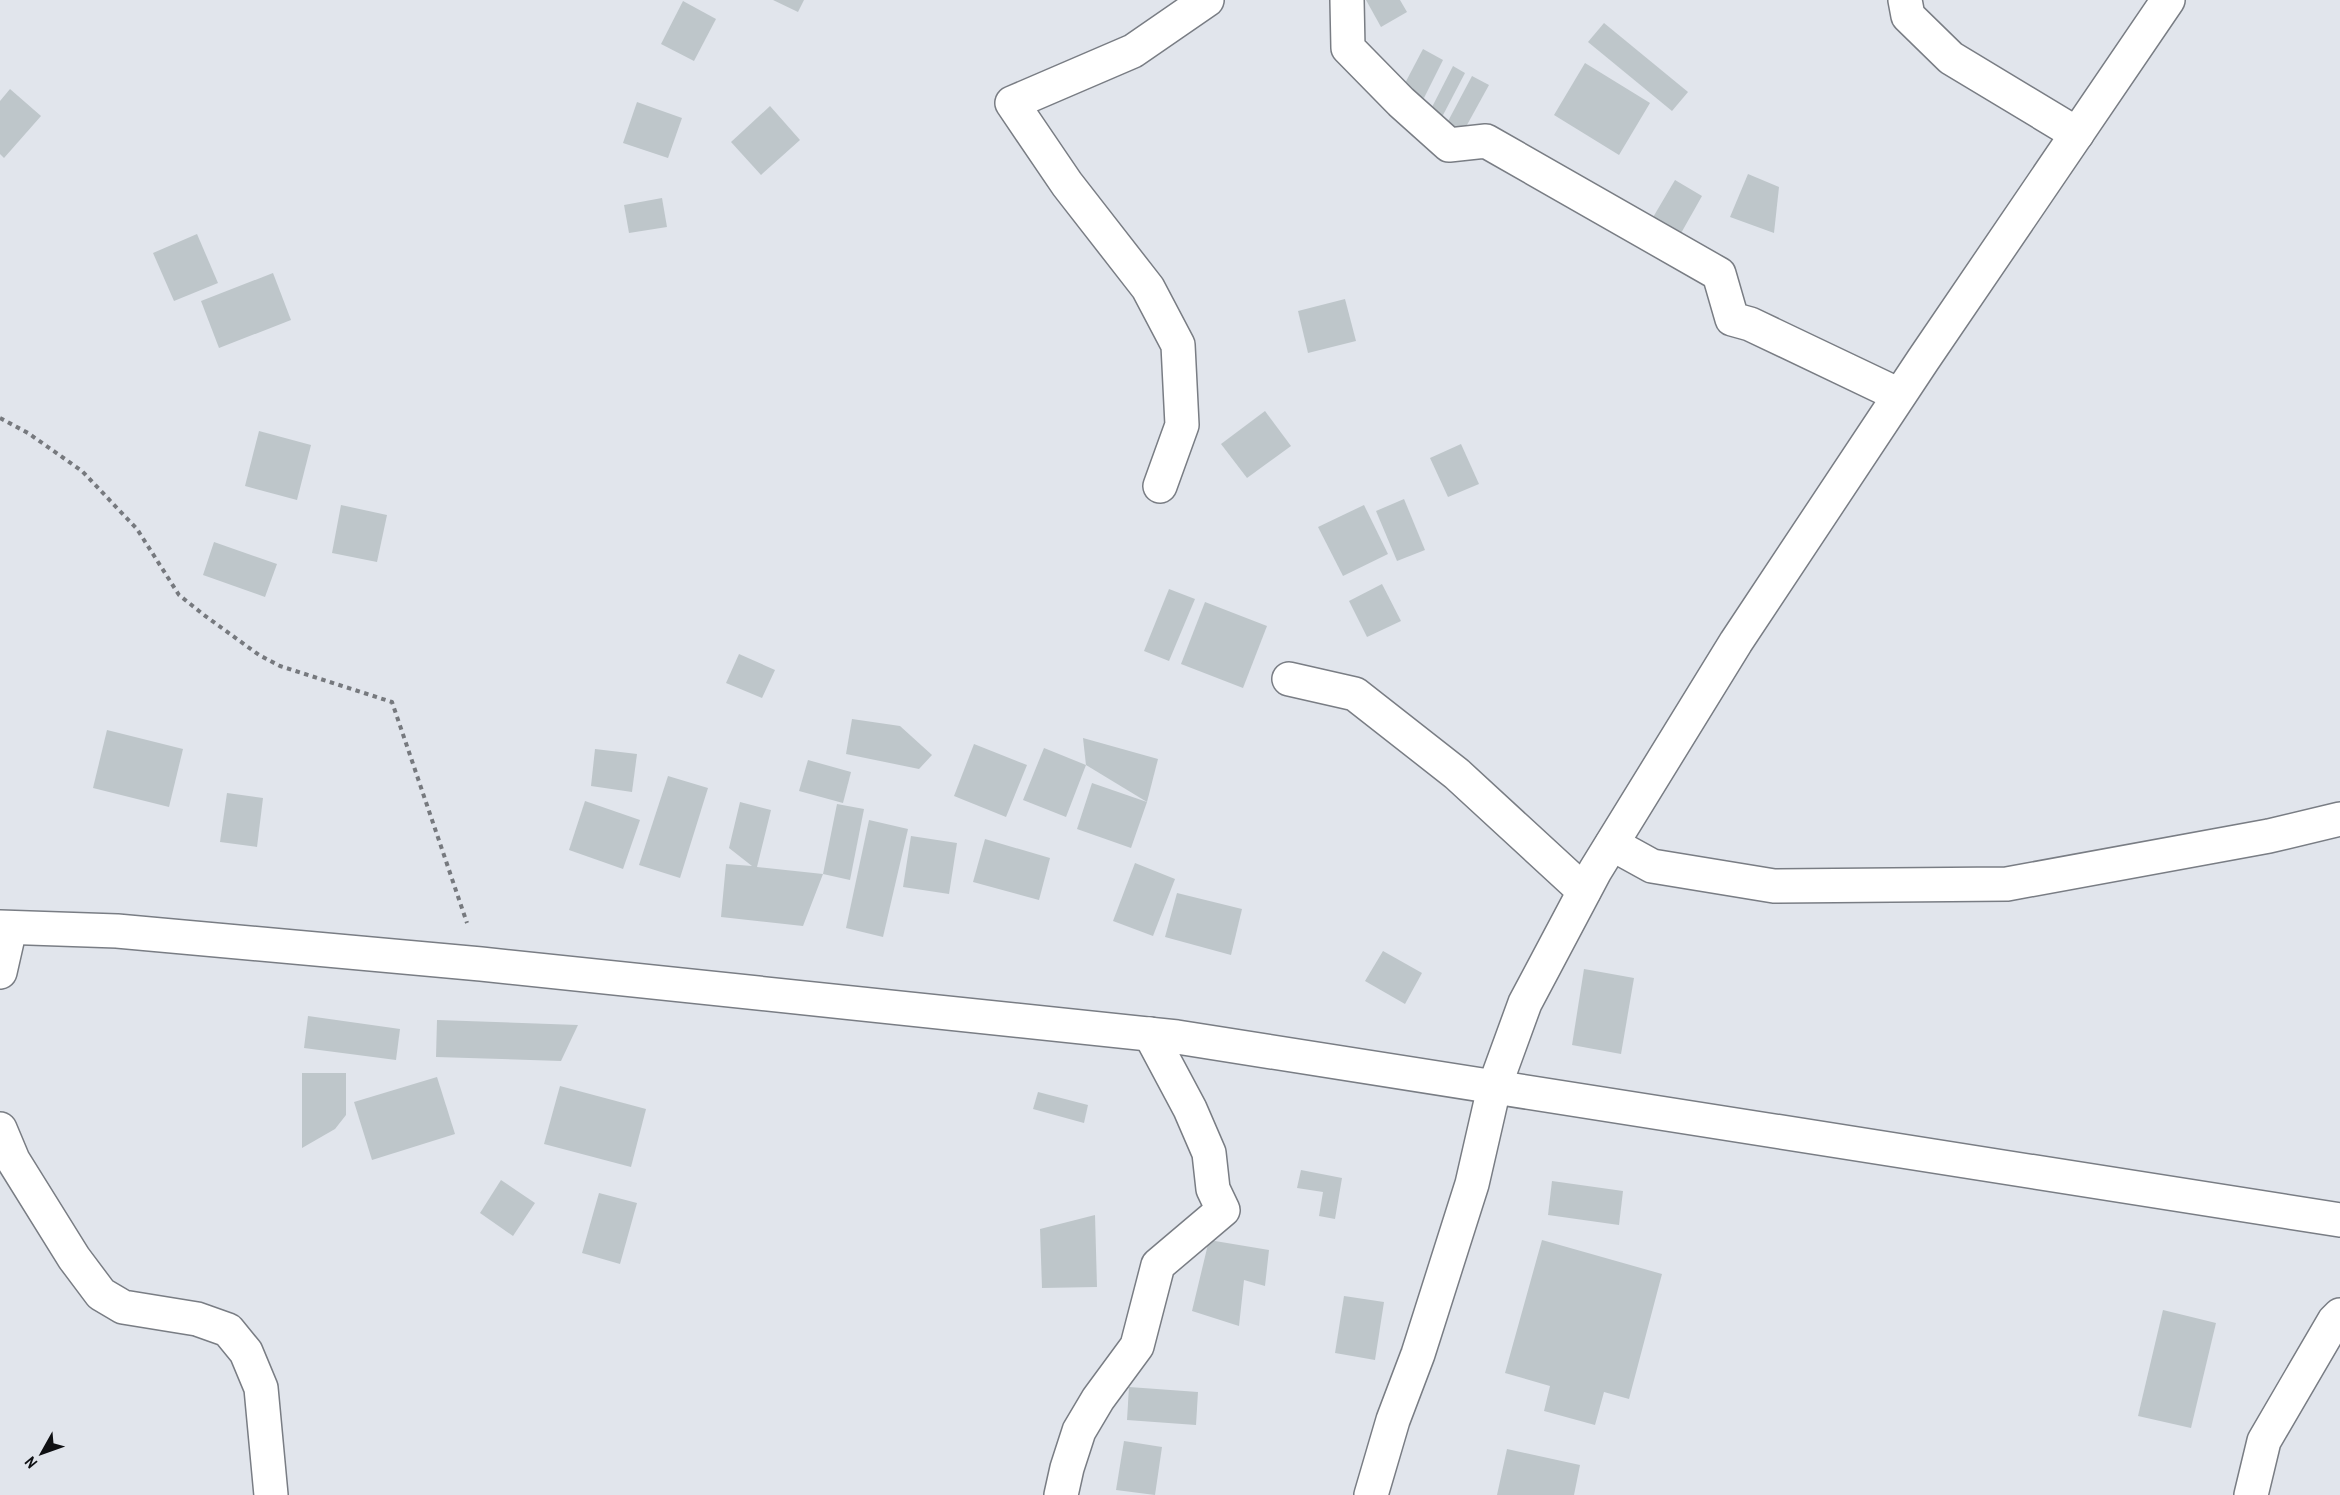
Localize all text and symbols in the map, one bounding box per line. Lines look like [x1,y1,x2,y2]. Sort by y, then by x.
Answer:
north arrow [12,1423,72,1483]
text: N [19,1452,42,1473]

